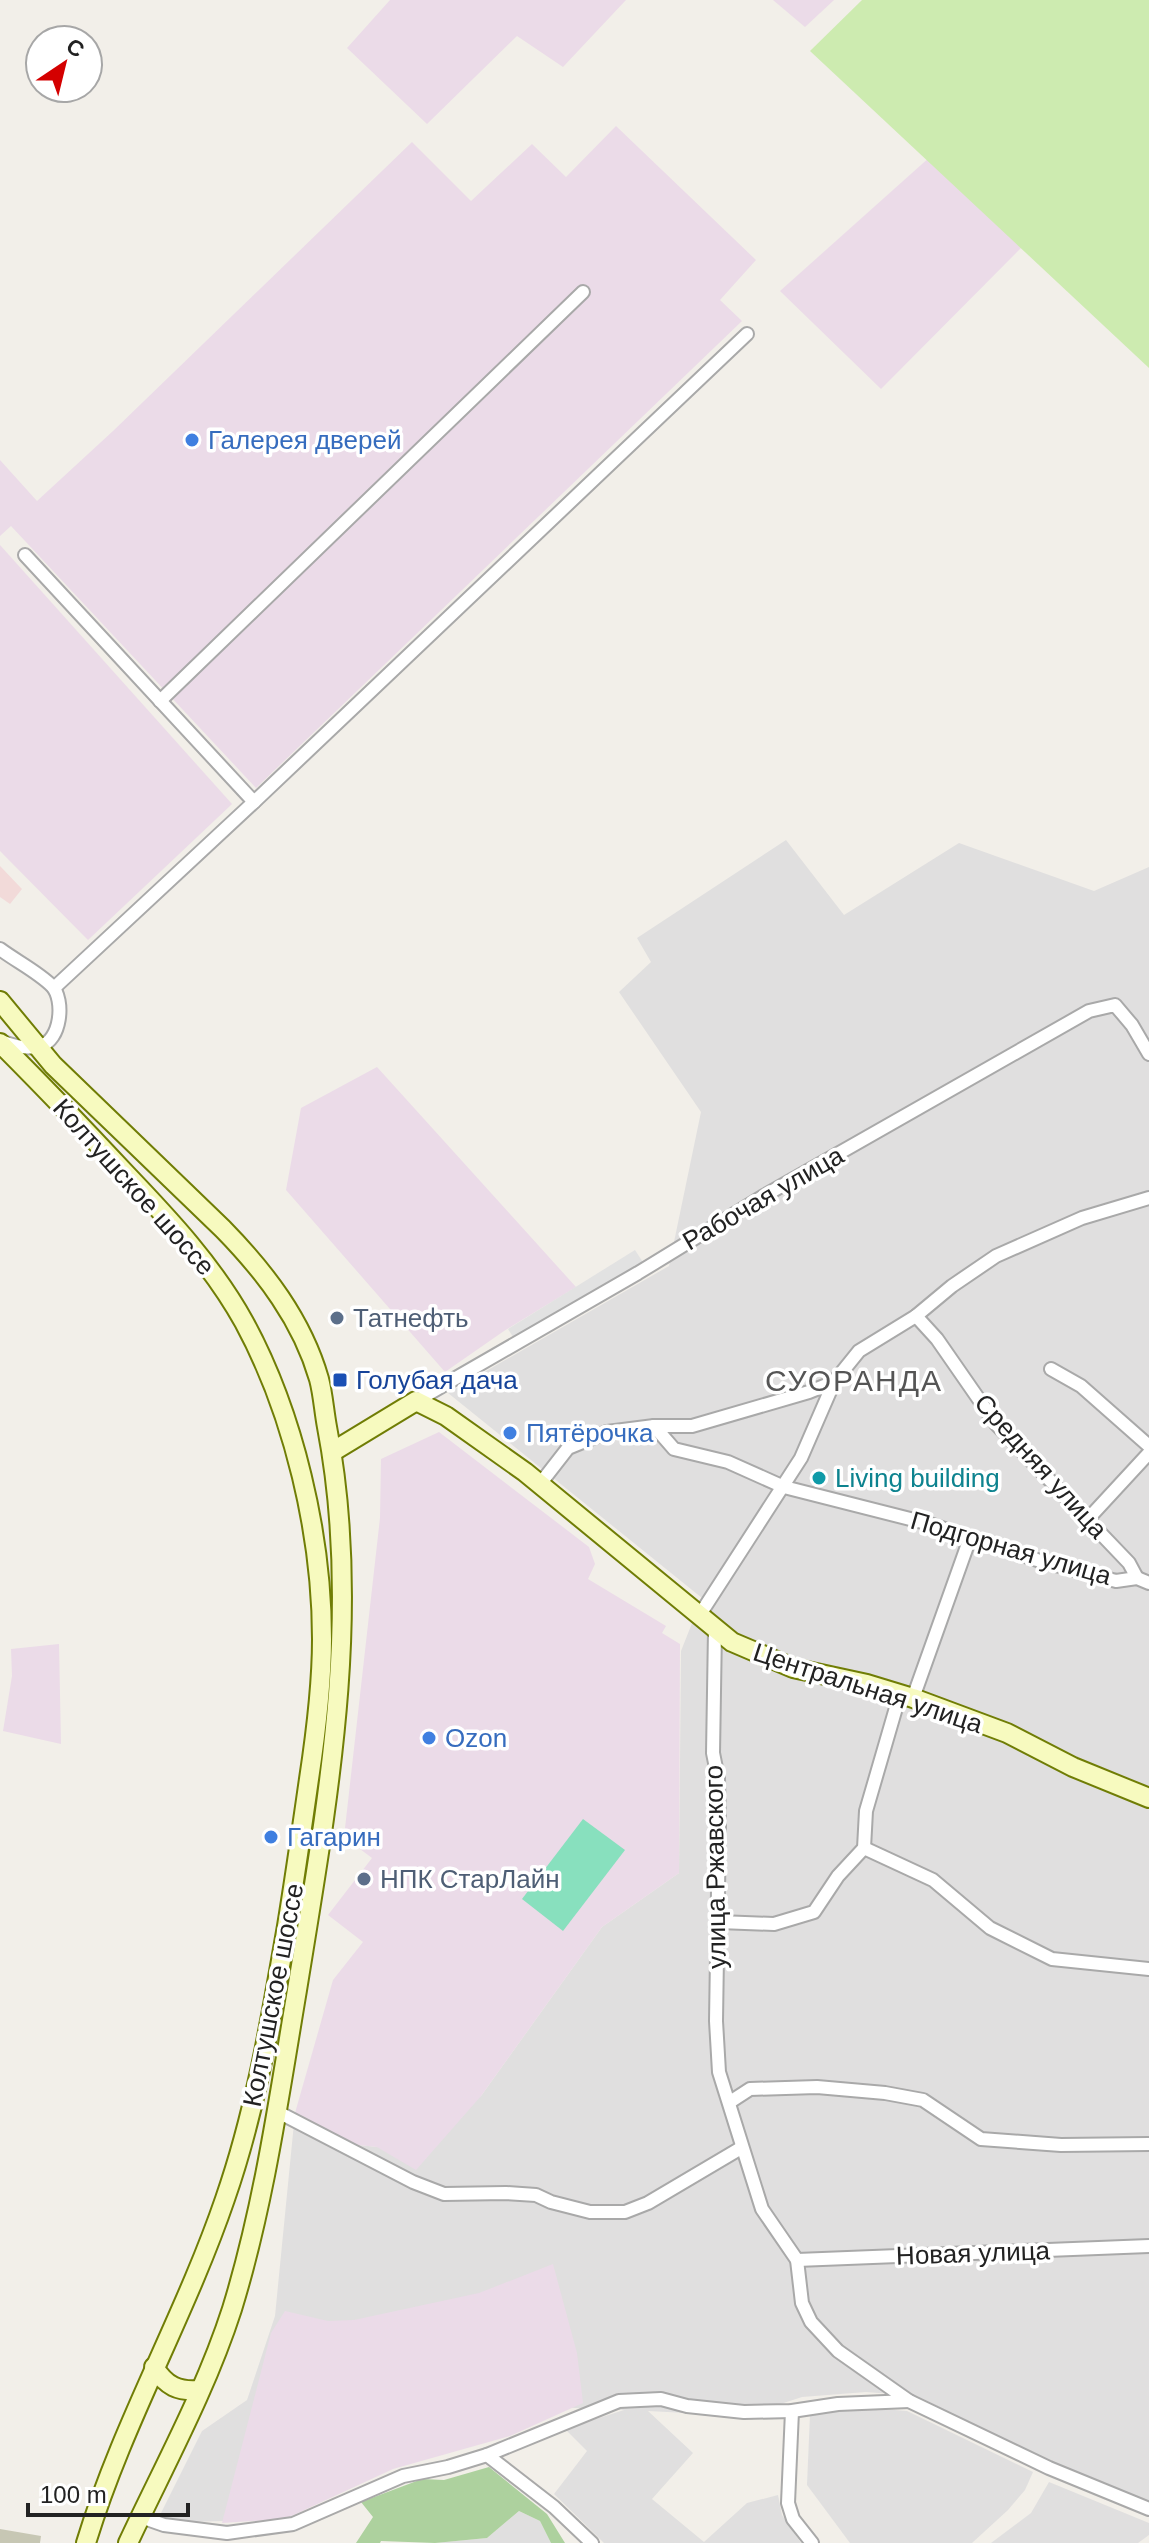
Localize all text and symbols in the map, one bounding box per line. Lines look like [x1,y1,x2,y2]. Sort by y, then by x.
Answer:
north arrow [24,24,104,104]
text: С [62,33,89,63]
place label: Галерея дверей [208,425,402,455]
marker: Галерея дверей [183,431,201,449]
street label: Колтушское шоссе [47,1093,221,1281]
street label: Рабочая улица [677,1140,849,1256]
place label: Татнефть [353,1303,469,1333]
marker: Татнефть [328,1309,346,1327]
district label: СУОРАНДА [765,1364,943,1397]
place label: Голубая дача [356,1365,518,1395]
marker: Голубая дача [331,1371,349,1389]
street label: Средняя улица [968,1388,1114,1545]
place label: Пятёрочка [526,1418,654,1448]
marker: Пятёрочка [501,1424,519,1442]
place label: Living building [835,1463,1000,1493]
marker: Living building [810,1469,828,1487]
street label: Подгорная улица [907,1505,1115,1591]
street label: Центральная улица [750,1637,987,1739]
place label: Ozon [445,1723,507,1753]
marker: Ozon [420,1729,438,1747]
street label: улица Ржавского [698,1765,732,1969]
place label: Гагарин [287,1822,381,1852]
marker: Гагарин [262,1828,280,1846]
place label: НПК СтарЛайн [380,1864,560,1894]
marker: НПК СтарЛайн [355,1870,373,1888]
street label: Колтушское шоссе [237,1881,309,2109]
street label: Новая улица [896,2235,1051,2271]
scale bar [28,2467,188,2517]
text: 100 m [40,2481,107,2508]

